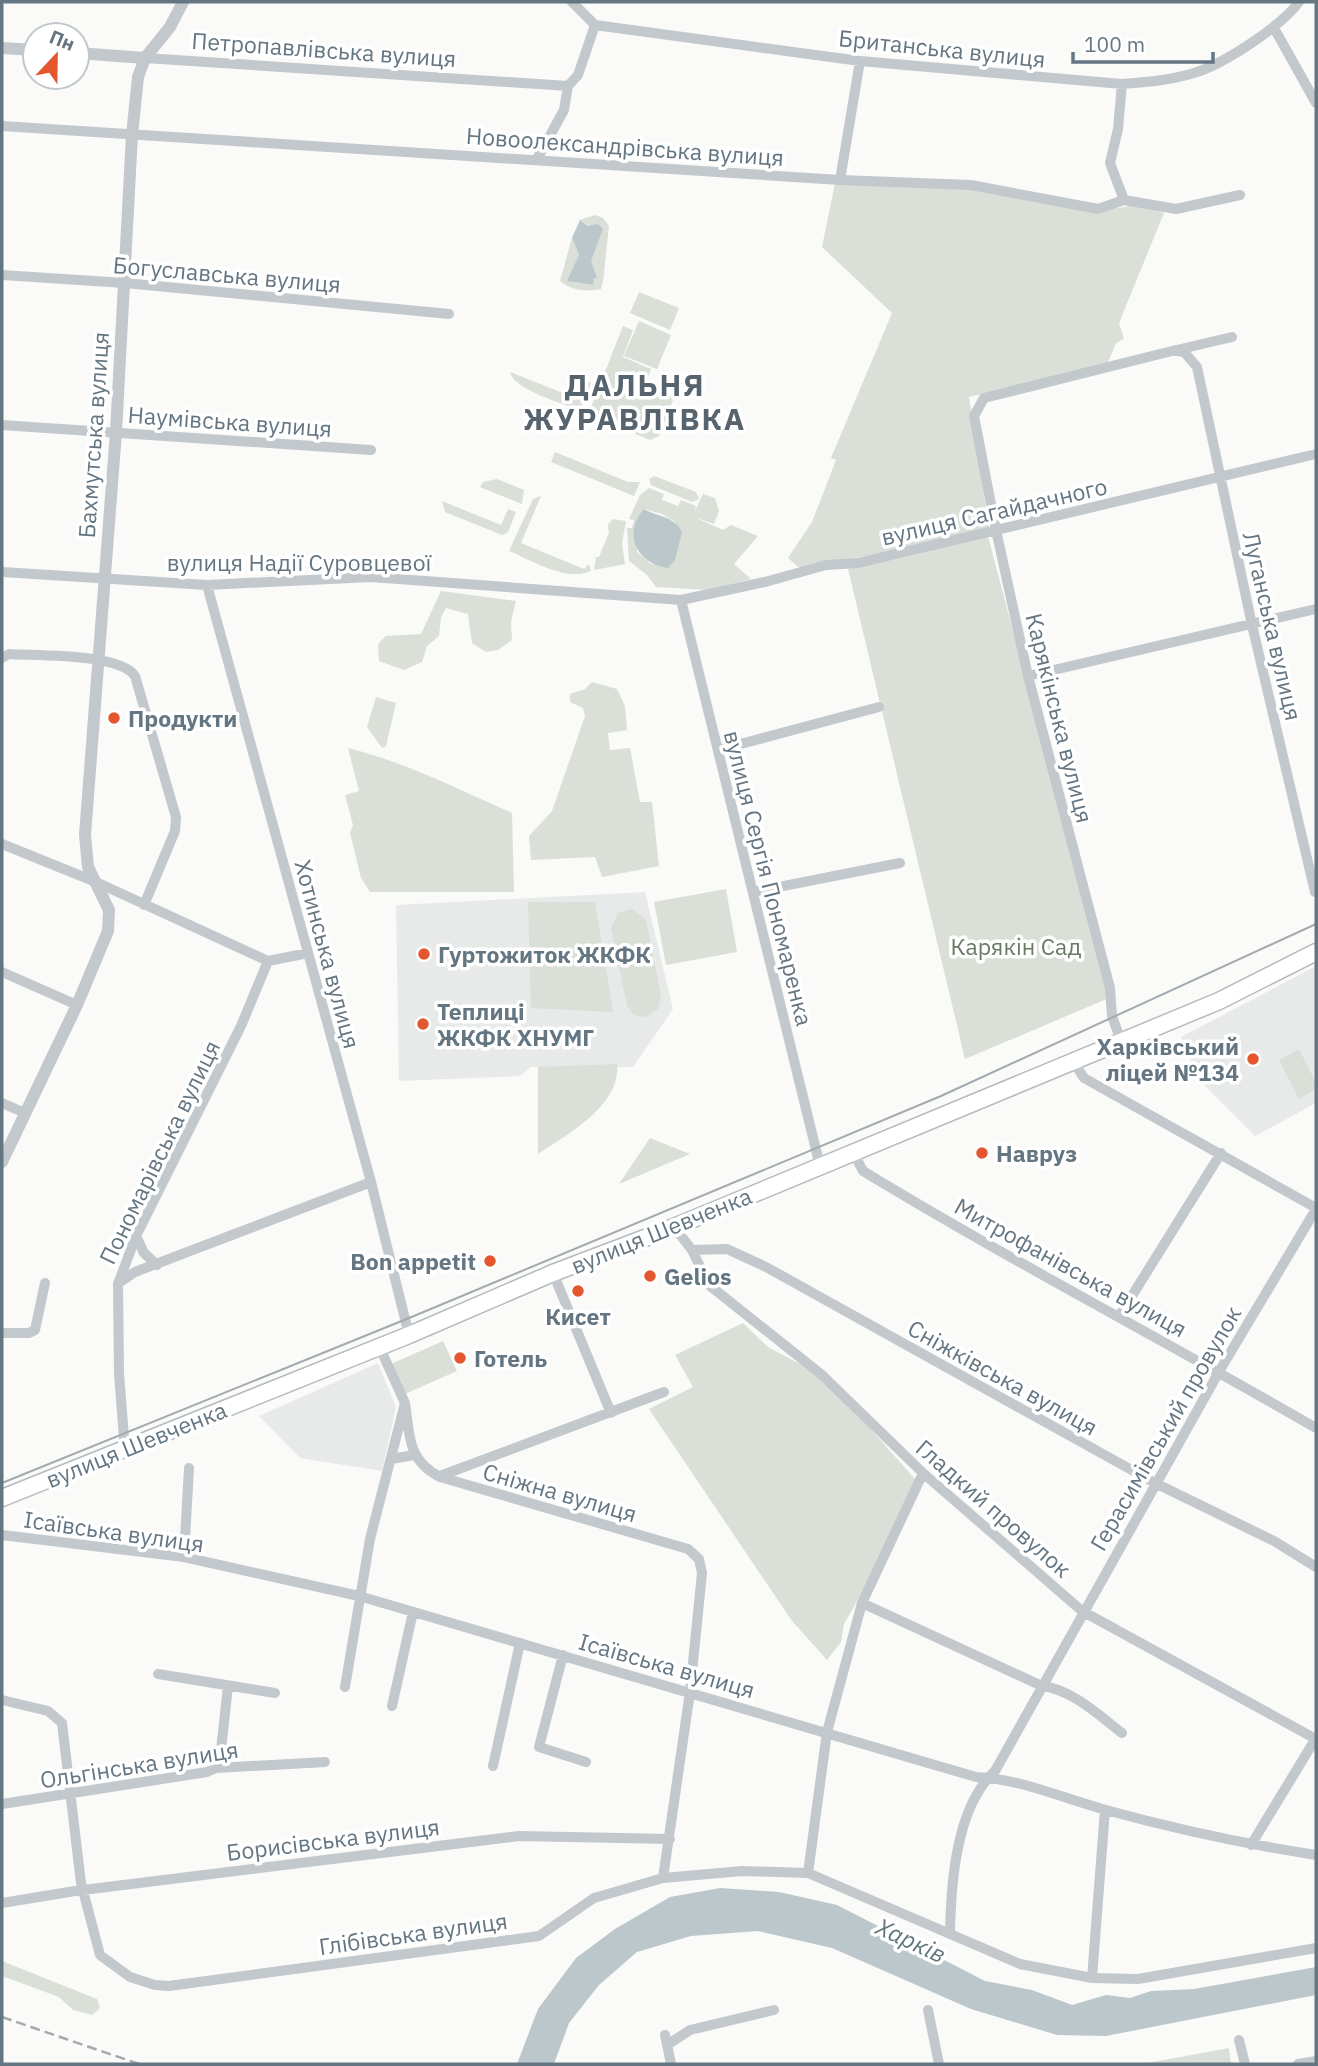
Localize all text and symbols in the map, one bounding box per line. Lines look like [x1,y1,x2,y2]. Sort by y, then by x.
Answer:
north arrow [21,21,91,91]
scale bar [1073,21,1213,65]
street label: Британська вулиця [837,22,1047,74]
text: Пн [46,24,79,56]
street label: Петропавлівська вулиця [191,25,457,73]
text: 100 m [1084,30,1145,58]
street label: Новоолександрівська вулиця [465,120,785,172]
street label: Богуславська вулиця [112,249,342,299]
street label: Бахмутська вулиця [71,331,115,539]
district label: ДАЛЬНЯ ЖУРАВЛІВКА [524,365,746,438]
street label: Наумівська вулиця [127,399,333,443]
street label: вулиця Сагайдачного [878,470,1110,552]
street label: Луганська вулиця [1237,529,1309,723]
street label: вулиця Надії Суровцевої [167,547,433,577]
street label: Карякінська вулиця [1019,610,1101,826]
place label: Продукти [128,703,237,733]
marker: Продукти [106,710,122,726]
street label: вулиця Сергія Пономаренка [718,727,820,1029]
street label: Хотинська вулиця [288,856,368,1052]
park label: Карякін Сад [950,931,1082,961]
place label: Гуртожиток ЖКФК [438,939,651,969]
marker: Гуртожиток ЖКФК [416,946,432,962]
place label: Теплиці ЖКФК ХНУМГ [437,996,594,1052]
marker: Теплиці ЖКФК ХНУМГ [415,1016,431,1032]
place label: Харківський ліцей №134 [1097,1031,1239,1087]
street label: Пономарівська вулиця [92,1035,226,1269]
marker: Харківський ліцей №134 [1245,1051,1261,1067]
place label: Навруз [996,1138,1077,1168]
marker: Навруз [974,1145,990,1161]
street label: вулиця Шевченка [566,1180,756,1280]
street label: Митрофанівська вулиця [950,1191,1192,1343]
place label: Bon appetit [350,1246,476,1276]
marker: Bon appetit [482,1253,498,1269]
place label: Gelios [664,1261,732,1291]
marker: Gelios [642,1268,658,1284]
marker: Кисет [570,1283,586,1299]
street label: Герасимівський провулок [1083,1300,1247,1556]
place label: Кисет [545,1301,611,1331]
street label: Сніжківська вулиця [903,1312,1103,1442]
place label: Готель [474,1343,547,1373]
marker: Готель [452,1350,468,1366]
street label: вулиця Шевченка [41,1394,231,1494]
street label: Гладкий провулок [910,1432,1078,1584]
street label: Сніжна вулиця [479,1456,641,1528]
street label: Ісаївська вулиця [22,1504,206,1558]
street label: Ісаївська вулиця [576,1626,758,1704]
street label: Ольгінська вулиця [38,1734,240,1794]
street label: Борисівська вулиця [225,1811,441,1867]
street label: Глібівська вулиця [317,1905,509,1961]
water label: Харків [870,1910,951,1970]

